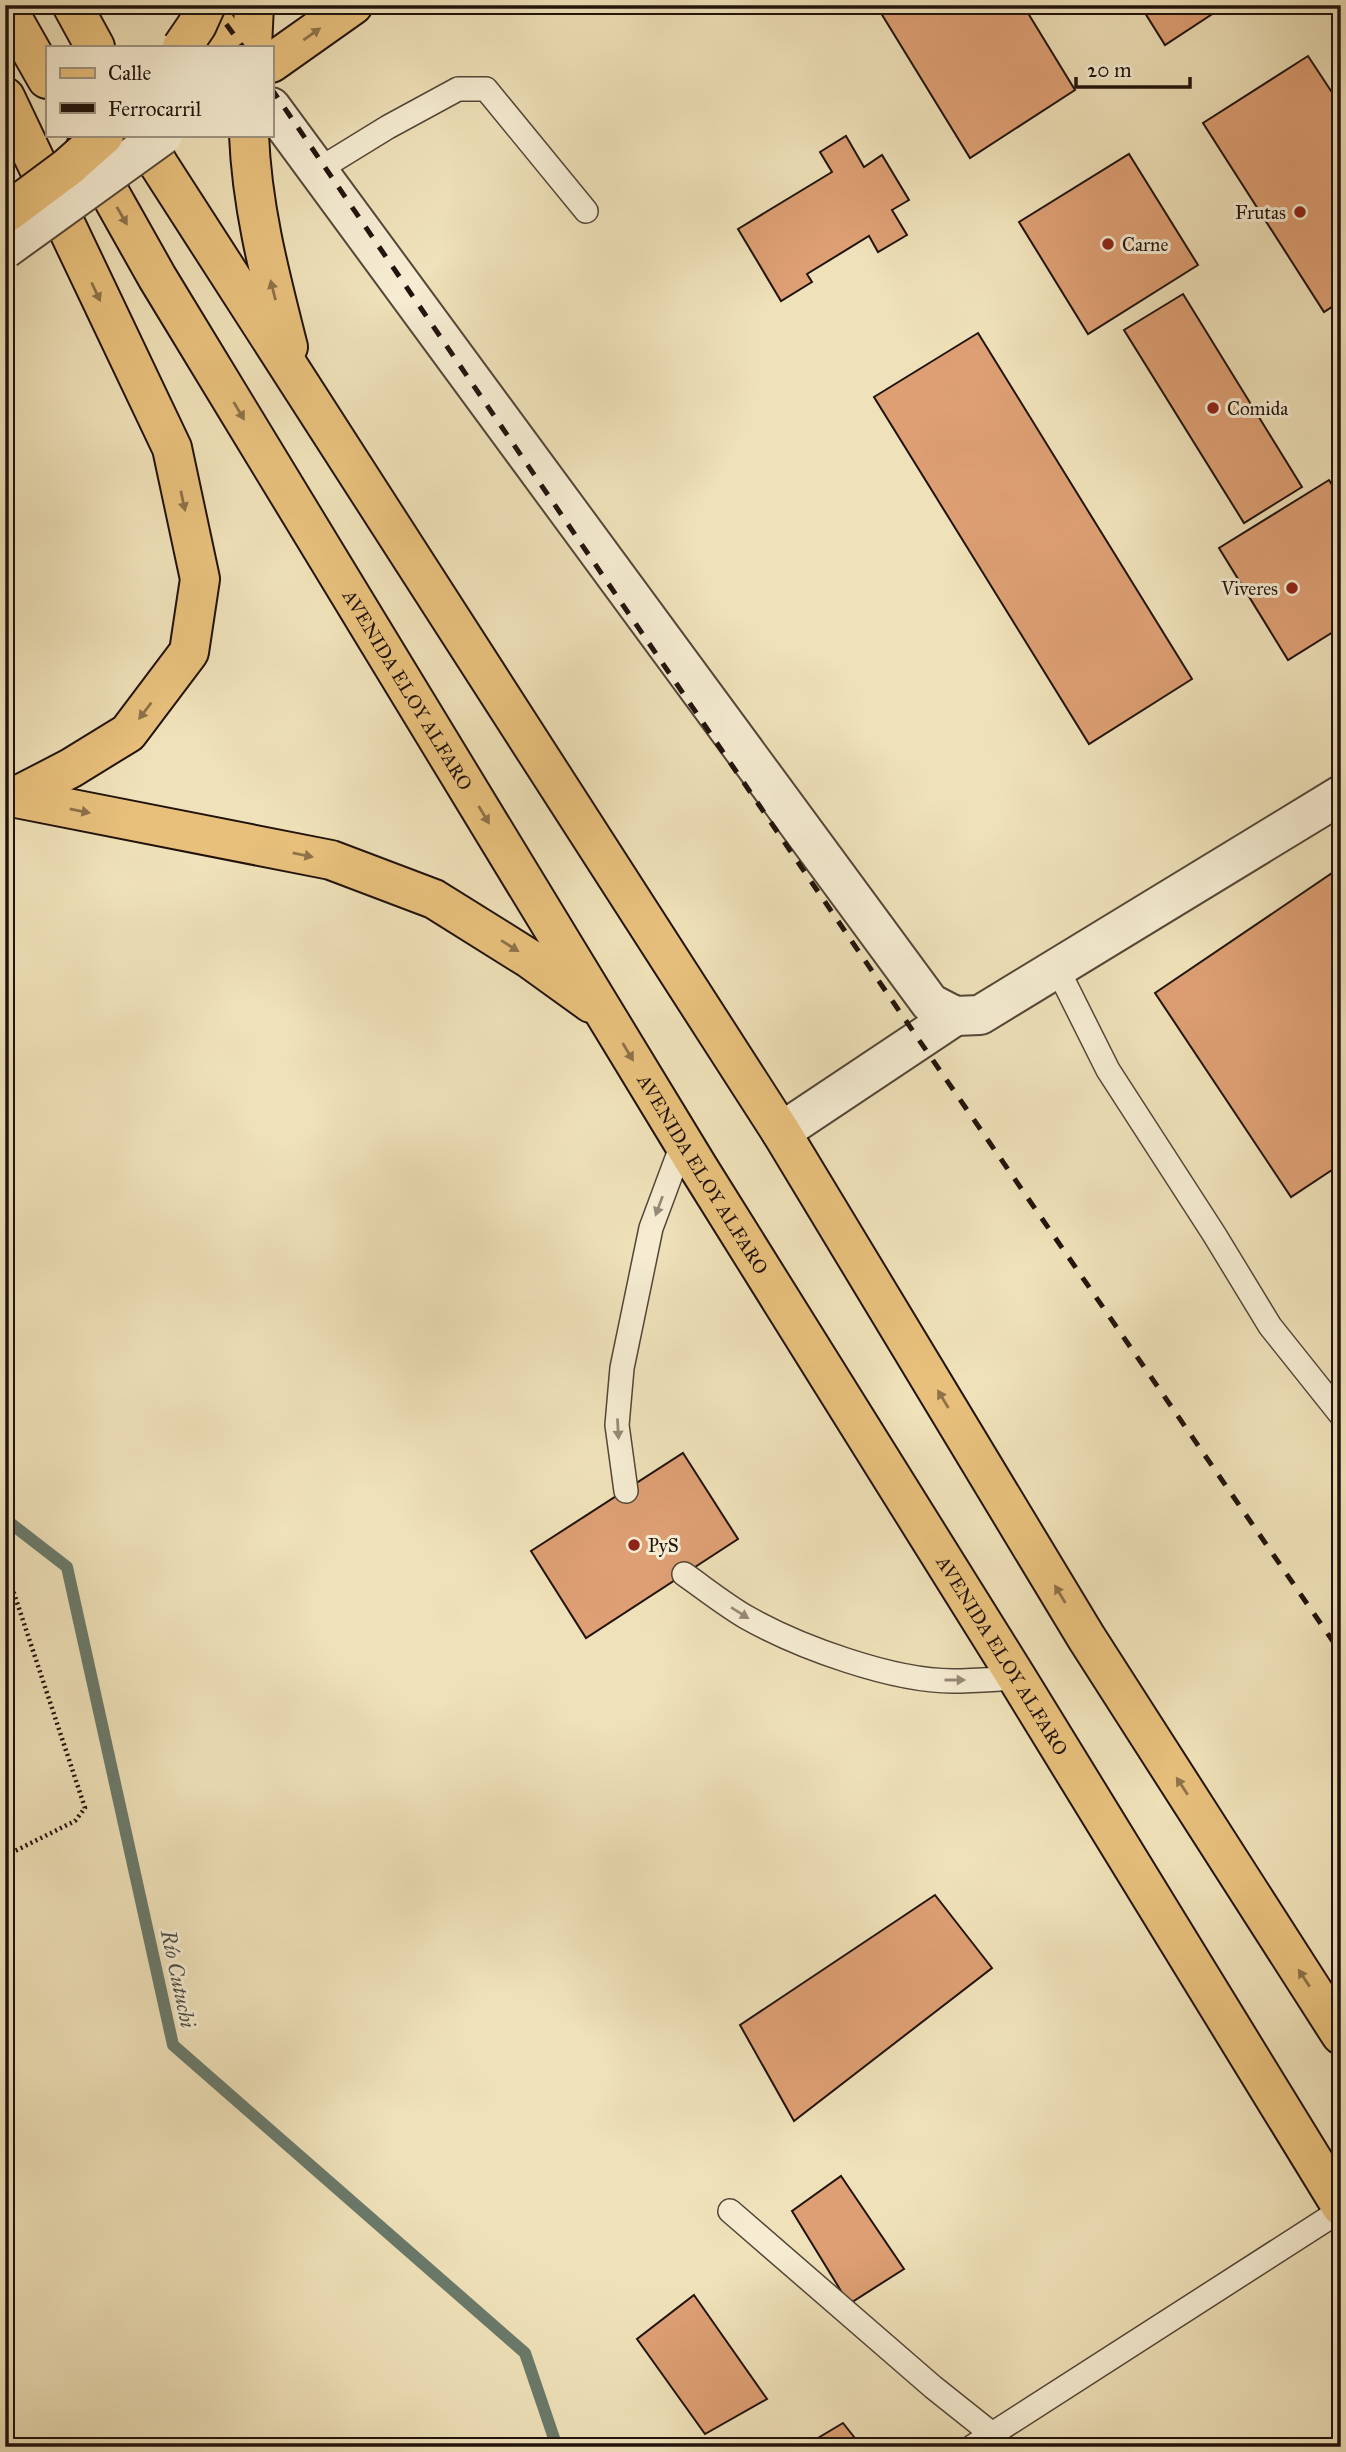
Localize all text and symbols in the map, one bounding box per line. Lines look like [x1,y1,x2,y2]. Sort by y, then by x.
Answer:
one-way arrow [303,27,321,41]
legend [46,46,273,136]
scale bar [1076,46,1190,90]
text: 20 m [1087,57,1132,83]
text: Calle [108,60,151,86]
text: Ferrocarril [108,96,202,122]
place label: Frutas [1235,201,1286,224]
marker: Frutas [1292,204,1308,220]
one-way arrow [116,206,128,226]
place label: Carne [1122,233,1168,256]
marker: Carne [1100,236,1116,252]
one-way arrow [267,279,278,301]
one-way arrow [91,281,102,302]
place label: Comida [1227,397,1289,420]
marker: Comida [1205,400,1221,416]
one-way arrow [233,402,245,421]
one-way arrow [178,490,189,512]
place label: Viveres [1220,577,1278,600]
marker: Viveres [1284,580,1300,596]
street label: AVENIDA ELOY ALFARO [337,585,477,795]
one-way arrow [138,702,152,720]
one-way arrow [69,805,91,816]
one-way arrow [478,806,491,825]
one-way arrow [292,849,314,860]
one-way arrow [500,940,519,953]
one-way arrow [621,1042,634,1061]
street label: AVENIDA ELOY ALFARO [632,1069,773,1278]
one-way arrow [653,1196,664,1217]
one-way arrow [936,1389,949,1408]
one-way arrow [613,1418,624,1440]
place label: PyS [648,1534,679,1557]
marker: PyS [626,1537,642,1553]
street label: AVENIDA ELOY ALFARO [931,1551,1073,1760]
one-way arrow [1054,1584,1067,1603]
one-way arrow [731,1606,750,1619]
one-way arrow [944,1674,966,1686]
one-way arrow [1175,1776,1188,1796]
water label: Río Cutuchi [155,1927,201,2030]
one-way arrow [1298,1968,1311,1987]

